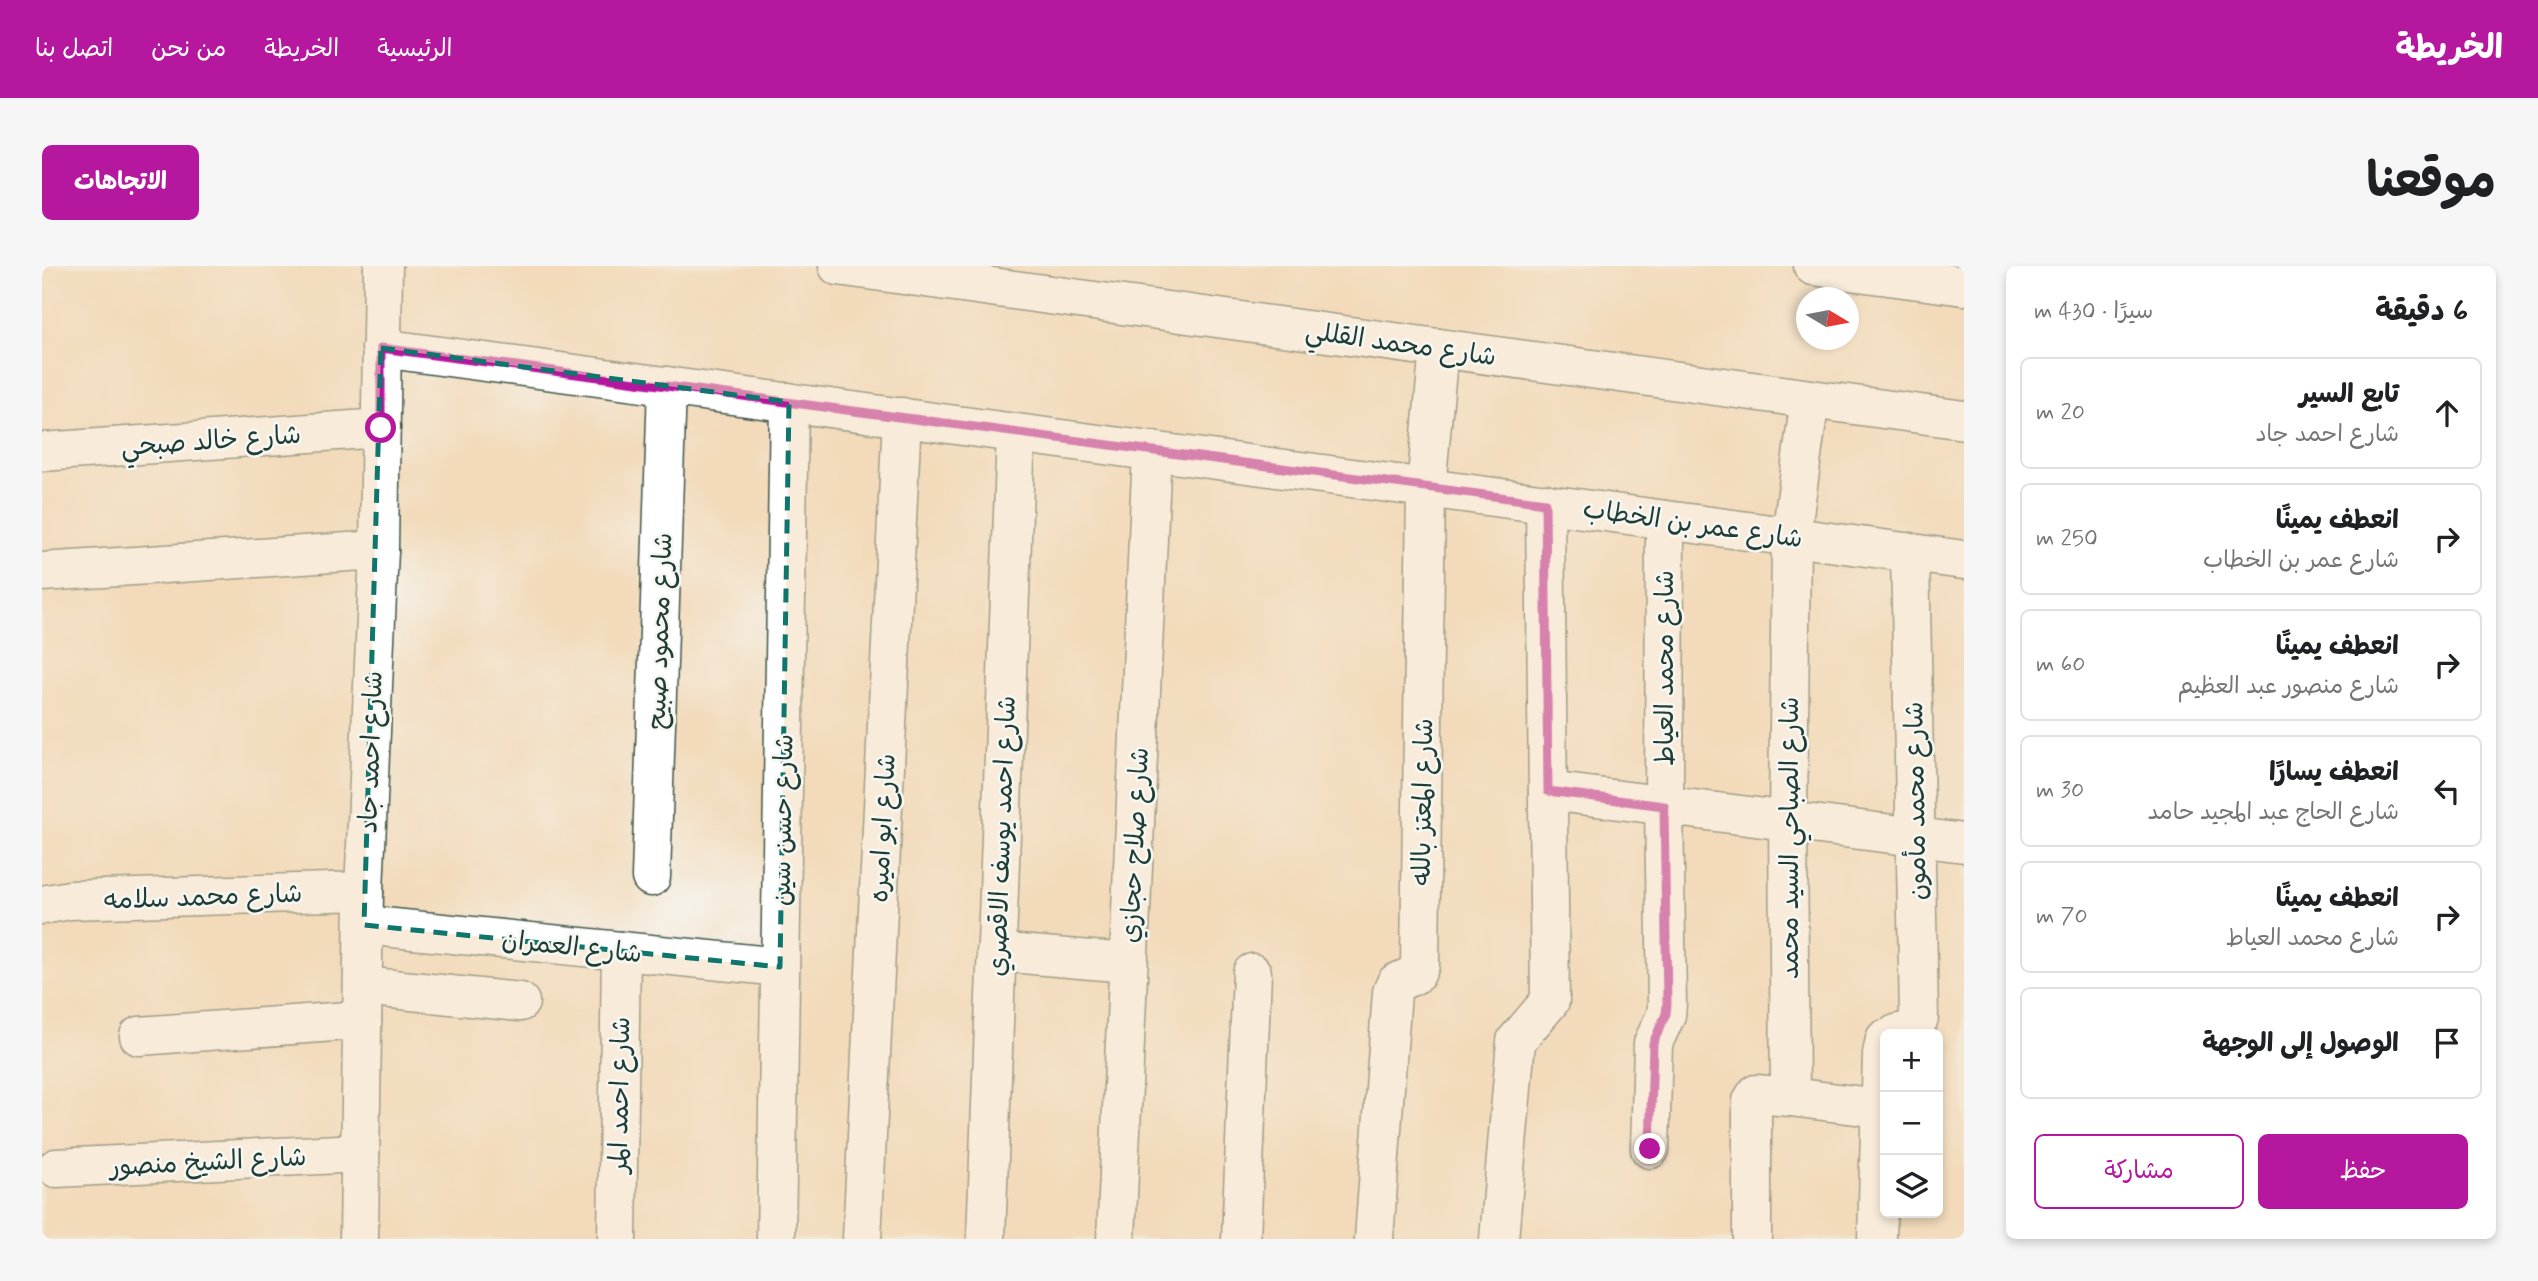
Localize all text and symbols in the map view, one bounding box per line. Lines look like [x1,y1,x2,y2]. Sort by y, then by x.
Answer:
text: الخريطة [2396,27,2503,71]
text: اتصل بنا [35,34,113,65]
text: من نحن [151,34,226,65]
text: الخريطة [264,34,339,65]
text: الرئيسية [377,34,453,65]
button: الاتجاهات [42,145,199,220]
text: موقعنا [2366,150,2496,215]
north arrow [1796,287,1859,350]
text: 6 دقيقة [2375,292,2468,331]
text: سيرًا · 430 m [2034,297,2153,327]
street label: شارع محمد القللي [1303,315,1498,379]
text: تابع السير [2299,378,2399,412]
icon: ahead [2428,394,2466,432]
text: 20 m [2036,398,2085,428]
route start [365,412,396,443]
street label: شارع خالد صبحي [120,419,303,469]
text: شارع احمد جاد [2255,420,2399,450]
street label: شارع عمر بن الخطاب [1581,493,1805,557]
text: انعطف يمينًا [2276,504,2399,538]
icon: right [2428,520,2466,558]
text: 250 m [2036,524,2098,554]
street label: شارع محمود صبيح [641,532,681,730]
text: شارع عمر بن الخطاب [2203,546,2399,576]
street label: شارع محمد العياط [1649,570,1683,766]
text: انعطف يمينًا [2276,630,2399,664]
icon: right [2428,646,2466,684]
text: 60 m [2036,650,2085,680]
street label: شارع احمد جاد [352,670,392,834]
text: شارع منصور عبد العظيم [2178,672,2399,702]
street label: شارع احمد يوسف الاقصري [981,695,1025,977]
street label: شارع الصباحي السيد محمد [1774,697,1812,979]
street label: شارع محمد مأمون [1898,701,1936,901]
street label: شارع المعتز بالله [1406,718,1442,886]
street label: شارع حسن سين [766,734,802,906]
street label: شارع صلاح حجازي [1114,746,1158,944]
street label: شارع ابو اميره [863,753,905,904]
text: انعطف يسارًا [2269,756,2399,790]
icon: left [2428,772,2466,810]
text: 30 m [2036,776,2084,806]
text: شارع الحاج عبد المجيد حامد [2148,798,2399,828]
street label: شارع محمد سلامه [103,878,303,918]
text: انعطف يمينًا [2276,882,2399,916]
icon: right [2428,898,2466,936]
text: 70 m [2036,902,2088,932]
street label: شارع العمران [500,924,644,972]
text: شارع محمد العياط [2226,924,2399,954]
street label: شارع احمد المر [603,1017,639,1175]
icon: arrive [2428,1024,2466,1062]
text: الوصول إلى الوجهة [2202,1027,2399,1061]
map controls [1880,1029,1943,1218]
button: + [1880,1029,1943,1092]
button: − [1880,1092,1943,1155]
route end [1634,1133,1665,1164]
button: مشاركة [2034,1134,2244,1209]
button: حفظ [2258,1134,2468,1209]
street label: شارع الشيخ منصور [107,1141,307,1185]
button: layers [1880,1155,1943,1218]

